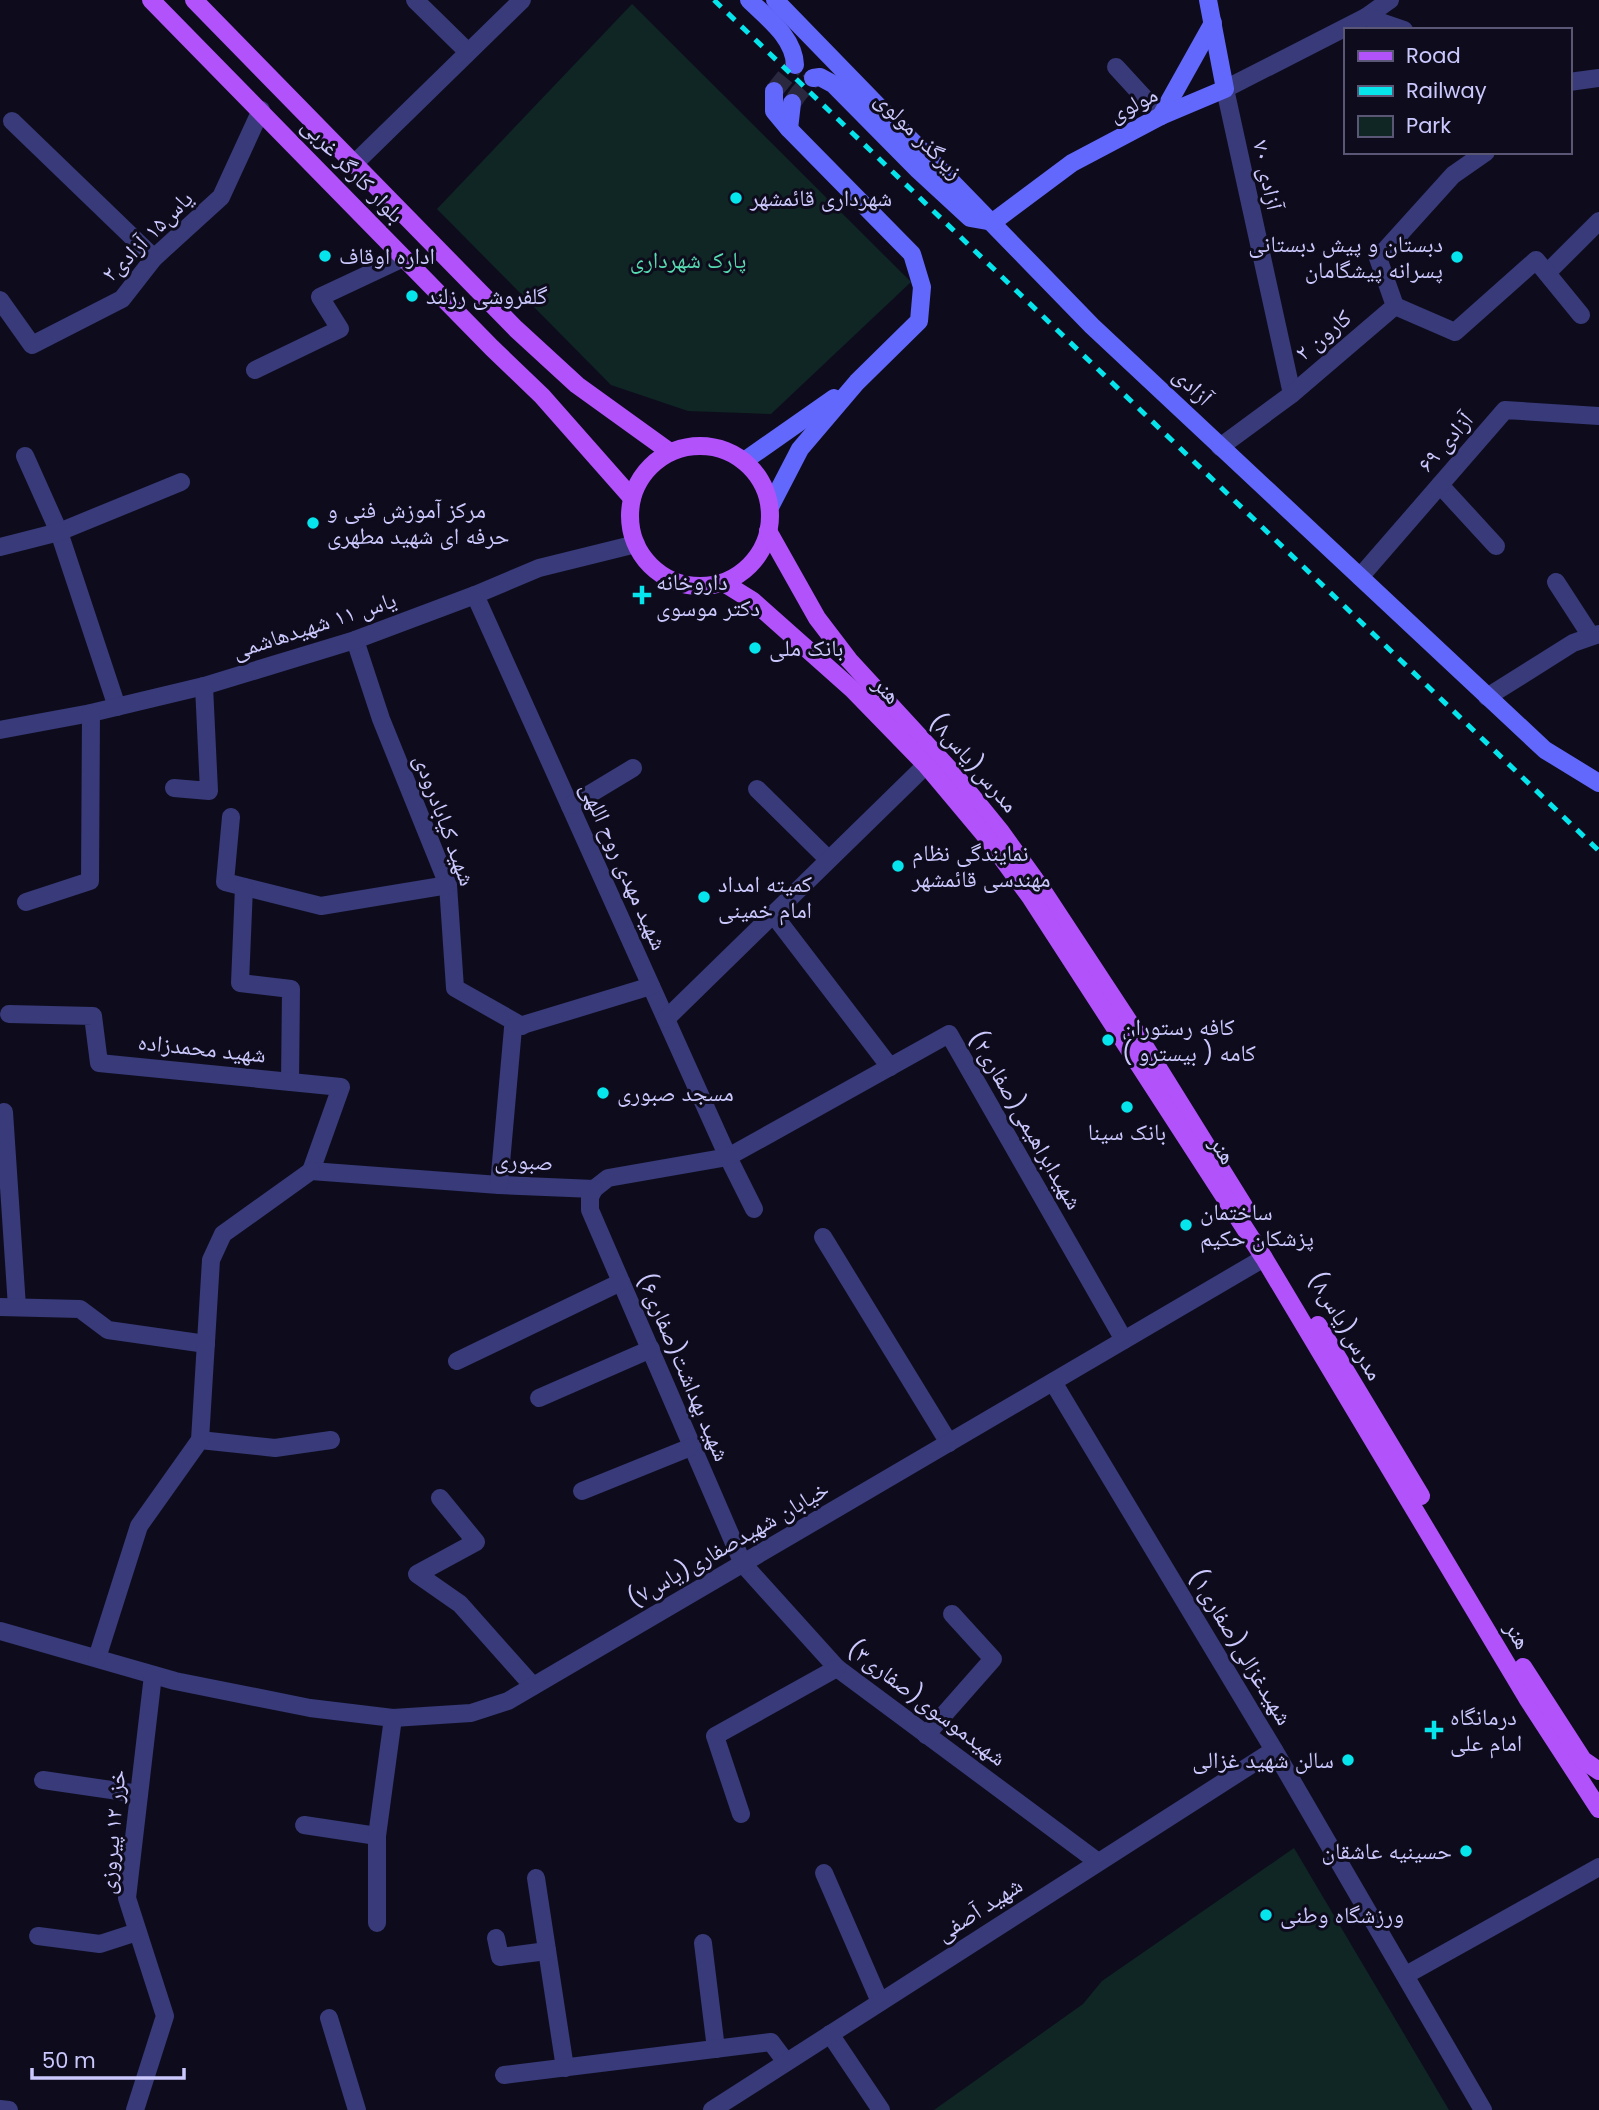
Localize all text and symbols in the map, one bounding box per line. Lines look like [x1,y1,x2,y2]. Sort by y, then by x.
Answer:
legend [1344,28,1571,154]
text: Road [1406,41,1461,70]
text: Railway [1406,76,1487,105]
street label: مولوی [1103,78,1163,130]
street label: زیرگذر مولوی [868,84,970,186]
street label: بلوار کارگر غربی [294,110,412,230]
text: Park [1406,111,1451,140]
street label: آزادی ۷۰ [1245,137,1291,214]
place label: شهرداری قائمشهر [749,182,892,214]
street label: یاس۱۵ آزادی۲ [94,183,200,289]
marker: شهرداری قائمشهر [728,190,744,206]
place label: دبستان و پیش دبستانی پسرانه پیشگامان [1248,228,1443,286]
place label: اداره اوقاف [339,240,435,272]
park label: پارک شهرداری [630,244,746,276]
marker: اداره اوقاف [317,248,333,264]
marker: دبستان و پیش دبستانی پسرانه پیشگامان [1449,249,1465,265]
place label: گلفروشی رزلند [426,280,548,312]
marker: گلفروشی رزلند [404,288,420,304]
street label: کارون ۲ [1288,302,1359,368]
street label: آزادی [1166,359,1221,413]
street label: آزادی ۶۹ [1410,404,1481,479]
place label: مرکز آموزش فنی و حرفه ای شهید مطهری [327,494,509,552]
marker: مرکز آموزش فنی و حرفه ای شهید مطهری [305,515,321,531]
place label: داروخانه دکتر موسوی [656,566,760,624]
street label: یاس ۱۱ شهیدهاشمی [228,583,400,667]
marker: داروخانه دکتر موسوی [634,587,650,603]
place label: بانک ملی [769,632,843,664]
marker: بانک ملی [747,640,763,656]
street label: هنر [865,668,908,711]
street label: مدرس(یاس۸) [922,707,1026,819]
street label: شهید کیابادرودی [406,750,484,890]
street label: شهید مهدی روح اللهی [573,777,675,955]
place label: نمایندگی نظام مهندسی قائمشهر [911,837,1051,895]
marker: نمایندگی نظام مهندسی قائمشهر [890,858,906,874]
place label: کمیته امداد امام خمینی [718,868,812,926]
marker: کمیته امداد امام خمینی [696,889,712,905]
place label: کافه رستوران کامه ( بیسترو ) [1122,1011,1256,1069]
street label: شهید محمدزاده [136,1025,268,1071]
street label: شهیدابراهیمی(صفاری۲) [962,1025,1090,1215]
marker: کافه رستوران کامه ( بیسترو ) [1100,1032,1116,1048]
place label: مسجد صبوری [617,1077,734,1109]
marker: مسجد صبوری [595,1085,611,1101]
marker: بانک سینا [1119,1099,1135,1115]
place label: بانک سینا [1088,1116,1166,1148]
street label: هنر [1201,1129,1244,1170]
street label: صبوری [494,1143,554,1179]
place label: ساختمان پزشکان حکیم [1200,1196,1314,1254]
marker: ساختمان پزشکان حکیم [1178,1217,1194,1233]
street label: مدرس(یاس۸) [1301,1266,1391,1386]
street label: شهید بهداشت(صفاری۶) [630,1268,738,1466]
street label: خیابان شهیدصفاری(یاس۷) [621,1473,835,1615]
street label: شهیدغزالی(صفاری۱) [1182,1563,1300,1731]
street label: هنر [1497,1614,1539,1655]
street label: شهیدموسوی(صفاری۳) [841,1633,1013,1773]
place label: درمانگاه امام علی [1450,1701,1522,1759]
marker: درمانگاه امام علی [1424,1720,1444,1740]
place label: سالن شهید غزالی [1192,1744,1334,1776]
marker: سالن شهید غزالی [1340,1752,1356,1768]
street label: خزر ۱۲ پیروزی [91,1768,133,1896]
place label: حسینیه عاشقان [1322,1835,1452,1867]
marker: حسینیه عاشقان [1458,1843,1474,1859]
street label: شهید آصفی [929,1869,1029,1949]
place label: ورزشگاه وطنی [1280,1899,1404,1931]
marker: ورزشگاه وطنی [1258,1907,1274,1923]
scale bar [32,2036,184,2080]
text: 50 m [42,2046,96,2075]

